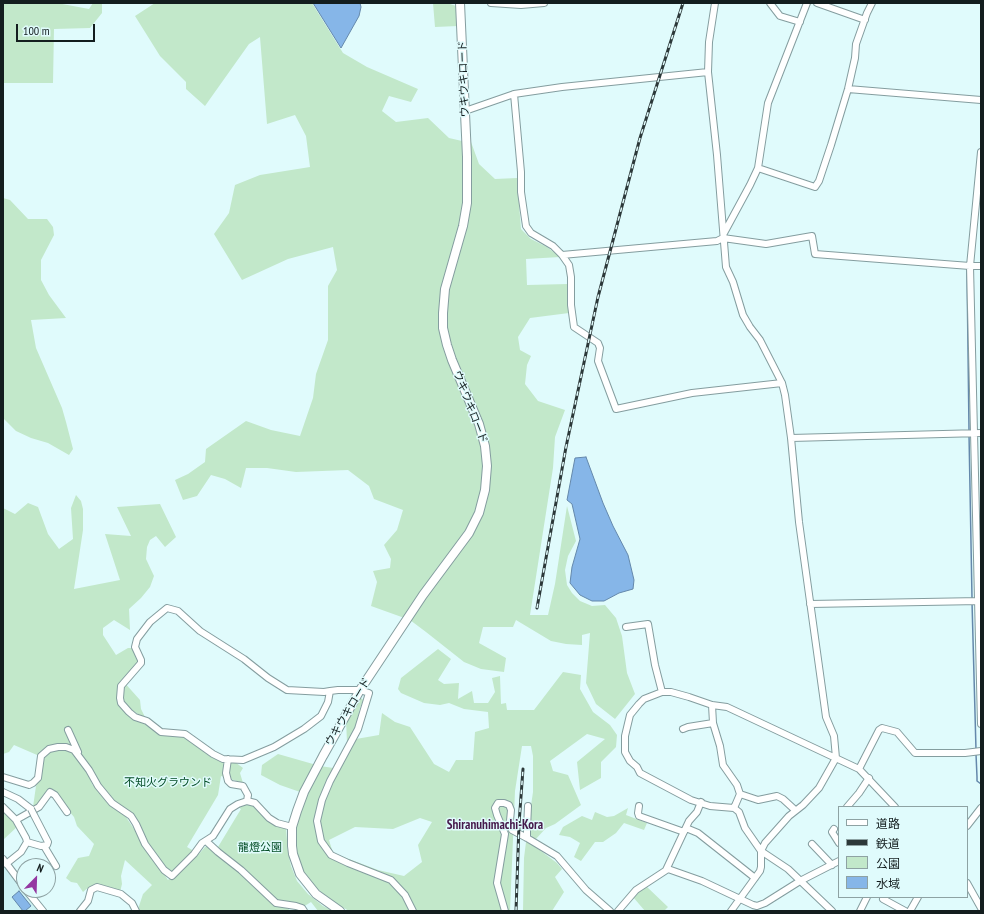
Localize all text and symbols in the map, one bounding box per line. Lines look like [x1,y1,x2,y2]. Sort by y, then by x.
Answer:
scale bar [18,16,97,42]
text: 100 m [23,23,50,38]
street label: ウキウキロード [456,40,472,118]
street label: ウキウキロード [450,369,490,445]
street label: ウキウキロード [323,676,373,748]
park label: 不知火グラウンド [124,776,212,790]
legend [838,806,968,898]
text: 道路 [876,816,900,831]
district label: Shiranuhimachi-Kora [447,817,543,833]
text: 鉄道 [876,836,900,851]
park label: 龍燈公園 [238,841,282,855]
text: 公園 [876,856,900,871]
north arrow [16,858,56,898]
text: N [35,860,46,875]
text: 水域 [876,876,900,891]

